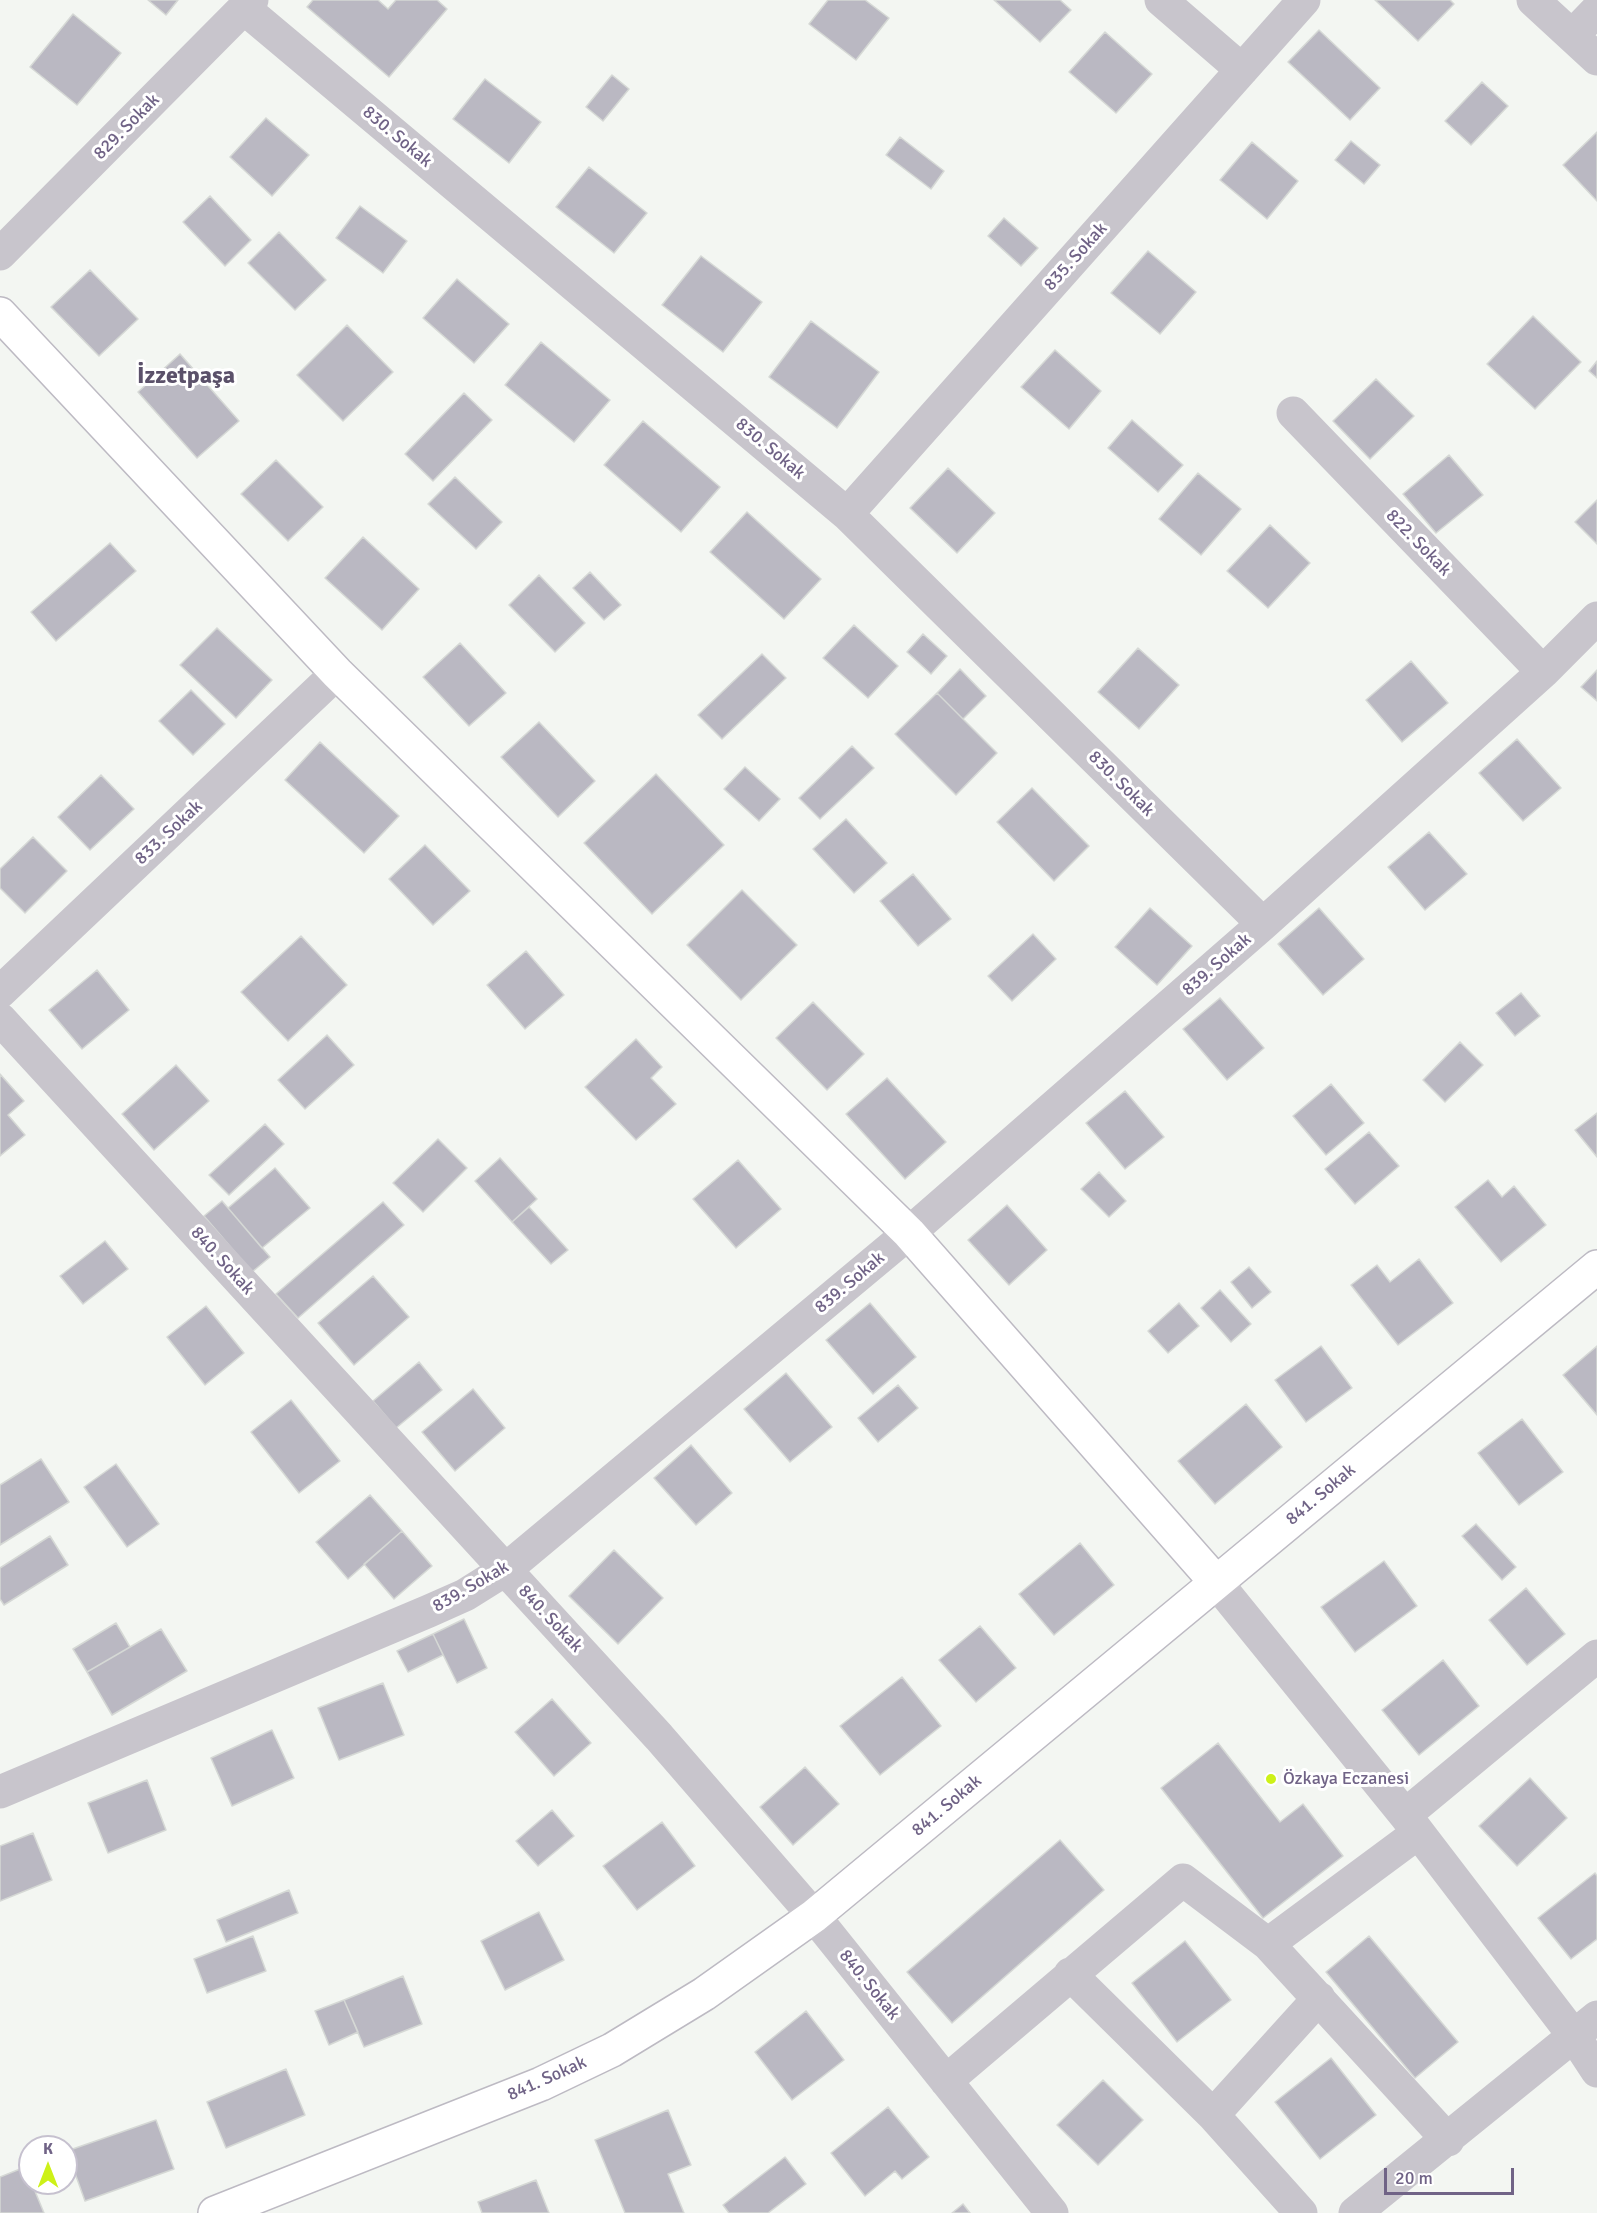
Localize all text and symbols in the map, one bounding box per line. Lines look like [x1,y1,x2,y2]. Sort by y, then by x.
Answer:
street label: 829. Sokak [90,90,164,164]
street label: 830. Sokak [358,102,436,172]
street label: 835. Sokak [1040,218,1112,296]
district label: İzzetpaşa [137,363,235,391]
street label: 830. Sokak [731,414,809,484]
street label: 822. Sokak [1381,505,1455,581]
street label: 830. Sokak [1084,747,1158,821]
street label: 833. Sokak [131,796,207,870]
street label: 839. Sokak [1178,929,1256,1001]
street label: 840. Sokak [186,1222,258,1300]
street label: 839. Sokak [811,1248,889,1318]
street label: 841. Sokak [1282,1460,1360,1530]
street label: 839. Sokak [429,1557,513,1617]
street label: 840. Sokak [513,1581,587,1657]
place label: Özkaya Eczanesi [1283,1768,1409,1790]
street label: 841. Sokak [908,1771,986,1841]
marker: Özkaya Eczanesi [1264,1772,1278,1786]
street label: 840. Sokak [834,1945,904,2025]
street label: 841. Sokak [504,2052,590,2106]
north arrow [18,2135,78,2195]
text: K [43,2139,53,2159]
scale bar [1387,2156,1518,2194]
text: 20 m [1395,2167,1433,2189]

